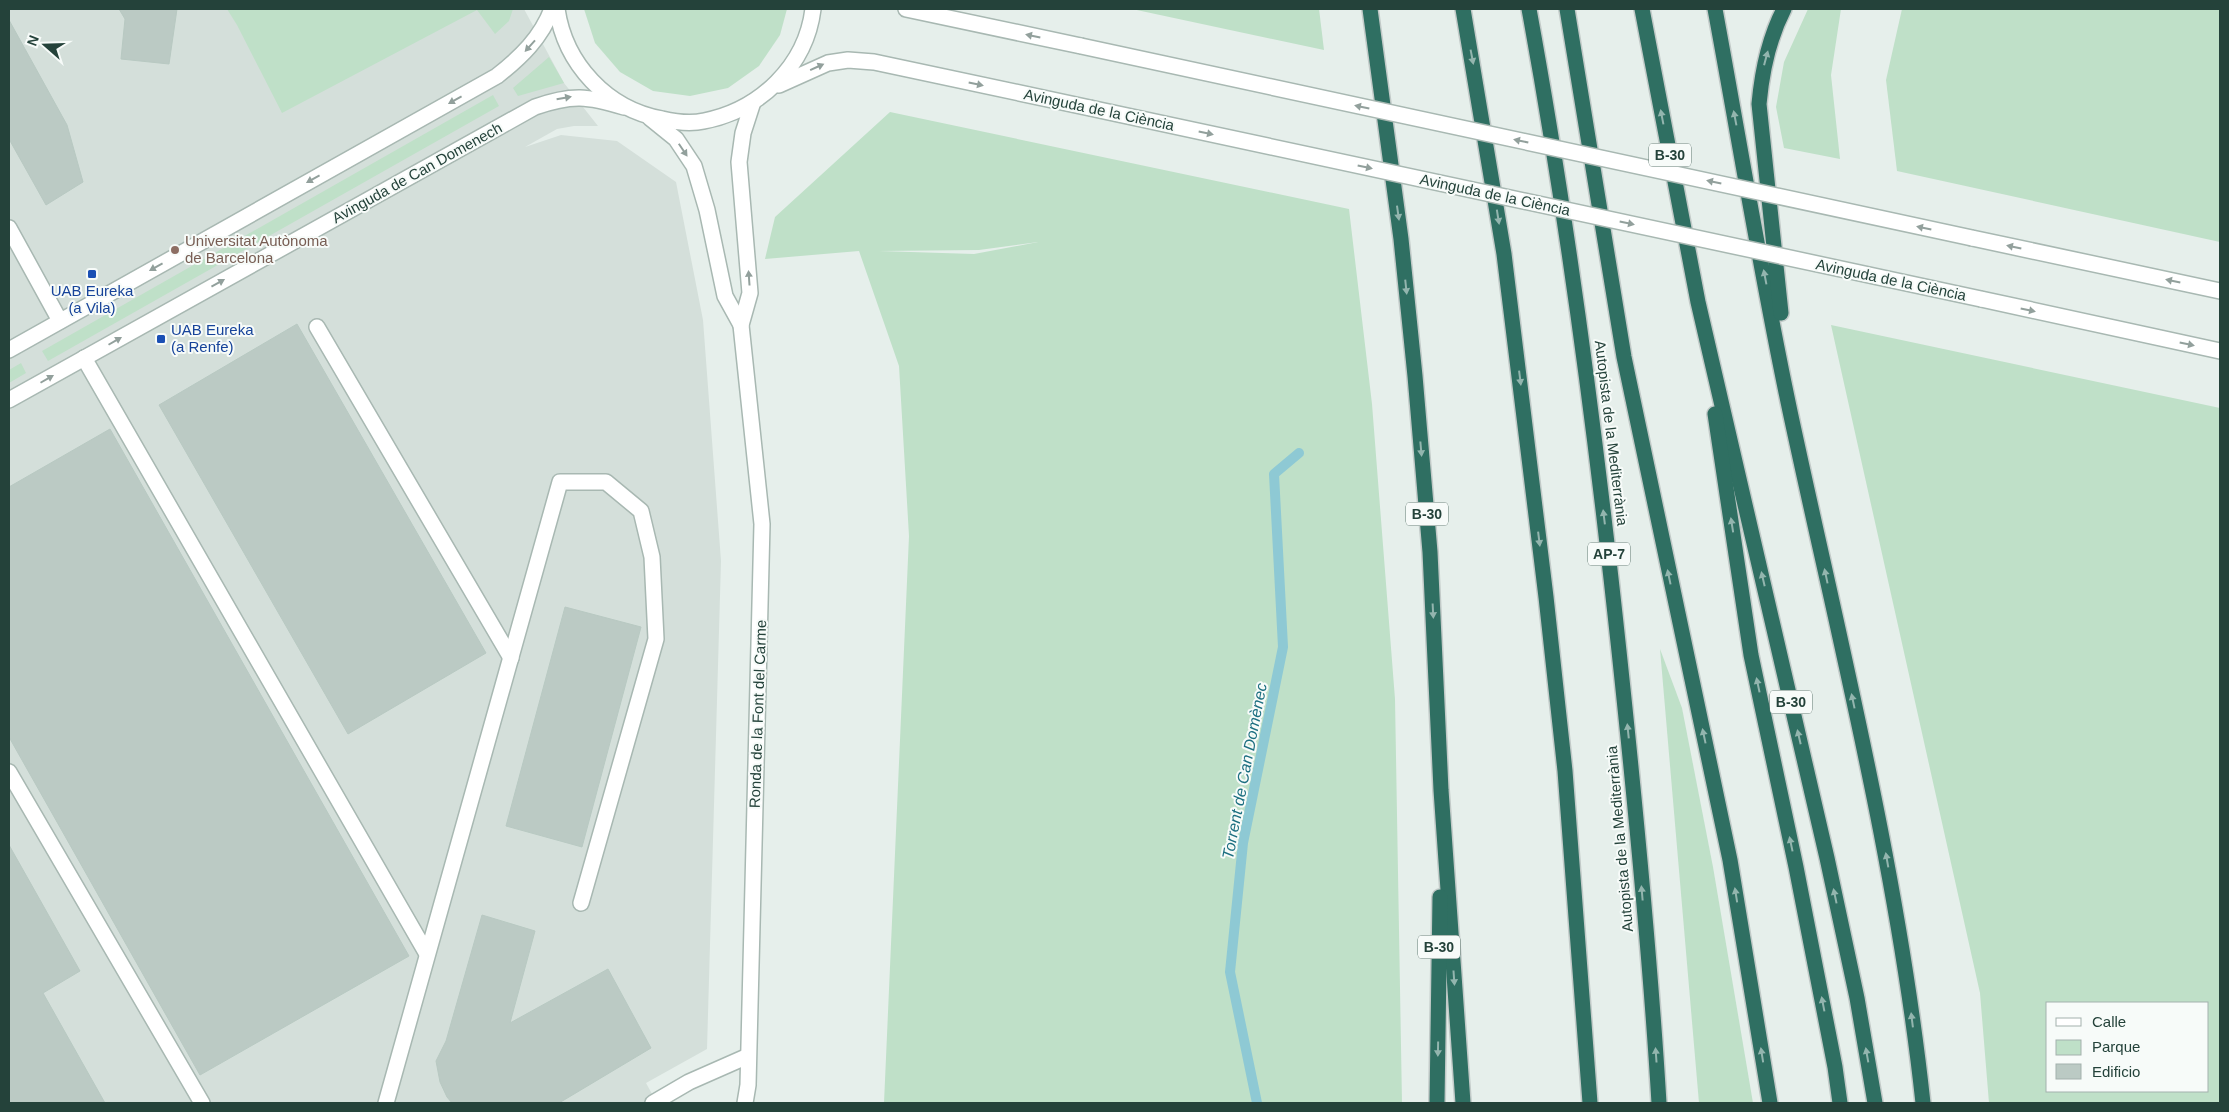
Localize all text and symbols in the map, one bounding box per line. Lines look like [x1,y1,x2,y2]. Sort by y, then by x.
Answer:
north arrow [20,20,70,70]
one-way arrow [1025,32,1041,40]
text: N [24,33,42,48]
one-way arrow [524,40,536,52]
one-way arrow [1469,49,1477,65]
one-way arrow [1762,51,1770,66]
one-way arrow [810,63,824,71]
one-way arrow [969,80,984,88]
street label: Avinguda de la Ciència [1022,85,1176,134]
one-way arrow [557,94,573,102]
one-way arrow [448,95,461,104]
one-way arrow [1354,103,1369,111]
one-way arrow [1658,108,1666,124]
one-way arrow [1731,110,1739,125]
street label: Avinguda de Can Domenech [329,119,505,226]
one-way arrow [1199,129,1214,137]
one-way arrow [1513,137,1528,145]
one-way arrow [679,143,688,157]
road number: B-30 [1649,144,1691,166]
one-way arrow [1357,163,1373,171]
street label: Avinguda de la Ciència [1418,170,1572,219]
one-way arrow [306,175,321,183]
one-way arrow [1705,178,1721,186]
one-way arrow [1394,205,1402,221]
one-way arrow [1495,209,1503,225]
one-way arrow [1619,220,1635,228]
one-way arrow [1916,223,1932,231]
place label: Universitat Autònoma de Barcelona [185,232,328,266]
one-way arrow [2006,243,2021,251]
marker: Universitat Autònoma de Barcelona [169,244,181,256]
street label: Avinguda de la Ciència [1814,255,1968,304]
one-way arrow [150,263,163,272]
marker: UAB Eureka (a Vila) [86,268,98,280]
one-way arrow [744,270,752,286]
one-way arrow [1761,270,1769,285]
one-way arrow [2165,277,2180,285]
one-way arrow [212,278,225,287]
one-way arrow [1402,279,1410,295]
place label: UAB Eureka (a Vila) [51,282,134,316]
one-way arrow [2021,306,2036,314]
place label: UAB Eureka (a Renfe) [171,321,254,355]
marker: UAB Eureka (a Renfe) [155,333,167,345]
one-way arrow [108,336,121,345]
street label: Autopista de la Mediterrània [1592,339,1631,527]
one-way arrow [2180,340,2195,348]
one-way arrow [1516,370,1524,386]
one-way arrow [40,375,53,384]
one-way arrow [1417,441,1425,457]
road number: B-30 [1406,502,1448,526]
one-way arrow [1600,509,1608,525]
one-way arrow [1727,516,1735,532]
one-way arrow [1535,532,1543,548]
road number: AP-7 [1588,542,1630,566]
one-way arrow [1822,568,1830,583]
one-way arrow [1665,569,1673,584]
one-way arrow [1759,572,1767,587]
one-way arrow [1429,603,1437,619]
street label: Ronda de la Font del Carme [746,620,769,808]
one-way arrow [1754,678,1762,693]
water label: Torrent de Can Domènec [1219,682,1270,861]
road number: B-30 [1770,690,1812,714]
one-way arrow [1849,693,1857,708]
one-way arrow [1624,723,1632,739]
one-way arrow [1700,728,1708,743]
one-way arrow [1795,730,1803,745]
street label: Autopista de la Mediterrània [1603,745,1636,933]
one-way arrow [1787,837,1795,852]
one-way arrow [1882,851,1890,867]
one-way arrow [1638,884,1646,900]
one-way arrow [1732,886,1740,902]
one-way arrow [1831,888,1839,904]
road number: B-30 [1418,936,1460,959]
one-way arrow [1451,971,1459,987]
one-way arrow [1818,995,1826,1011]
legend [2046,1002,2209,1092]
one-way arrow [1908,1012,1916,1028]
text: Calle [2092,1013,2126,1030]
text: Parque [2092,1038,2140,1055]
one-way arrow [1433,1041,1441,1057]
one-way arrow [1651,1046,1659,1062]
one-way arrow [1758,1047,1766,1063]
one-way arrow [1863,1047,1871,1063]
text: Edificio [2092,1063,2140,1080]

